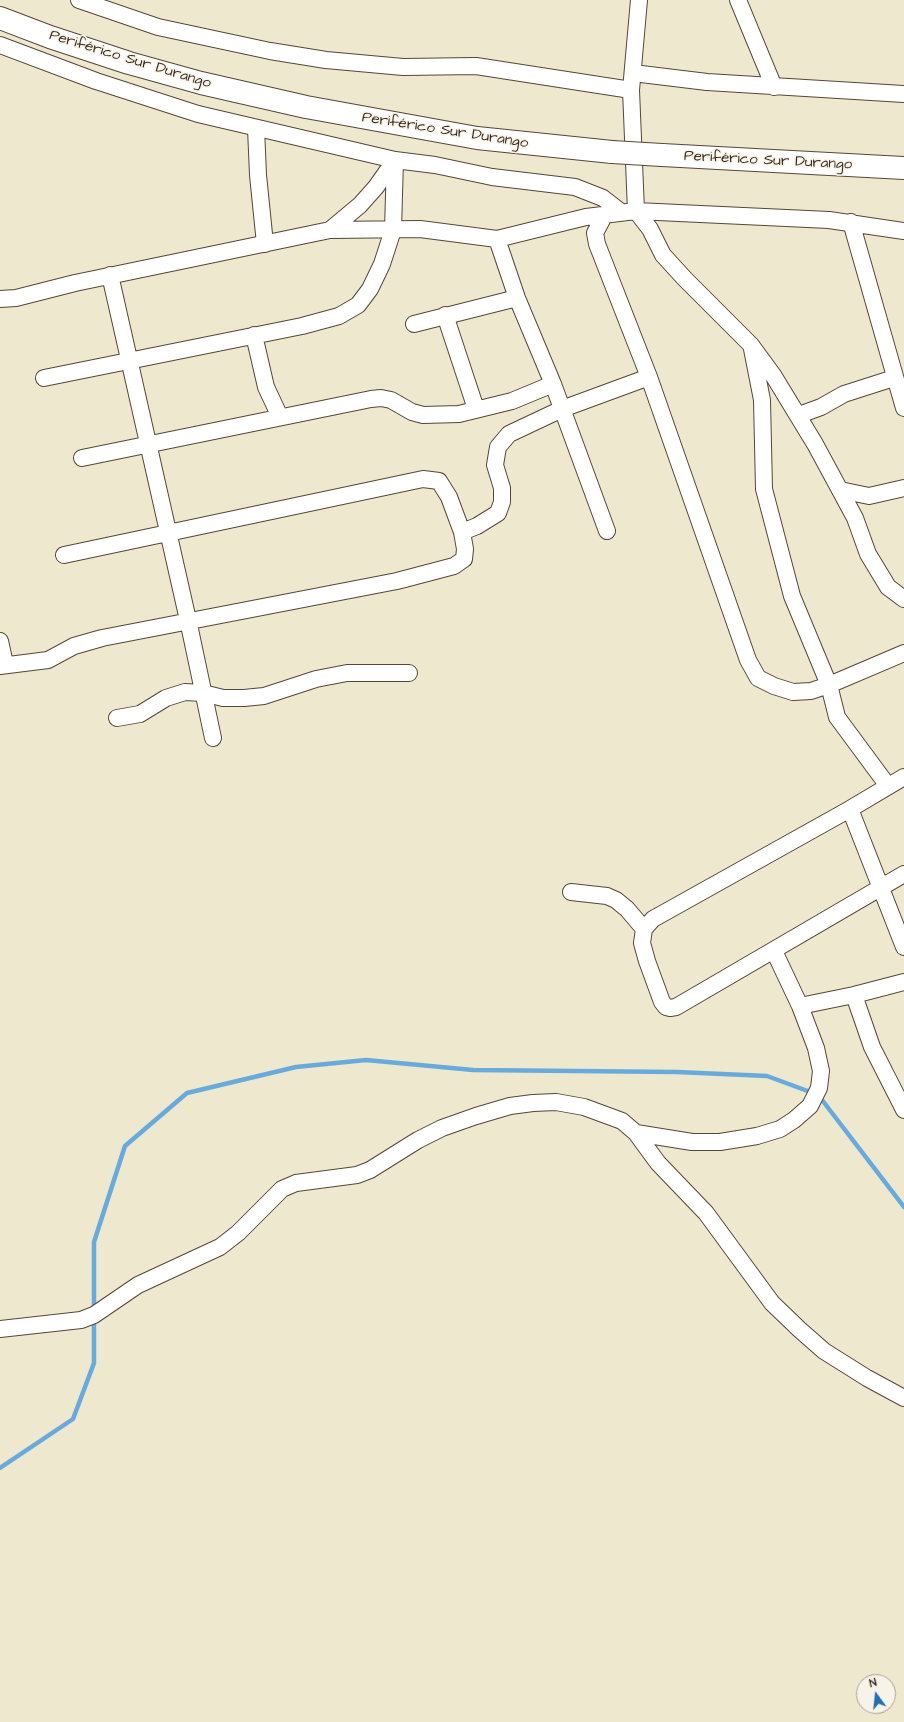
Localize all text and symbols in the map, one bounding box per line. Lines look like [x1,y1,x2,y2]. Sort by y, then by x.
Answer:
street label: Periférico Sur Durango [47,27,213,93]
street label: Periférico Sur Durango [361,109,529,153]
street label: Periférico Sur Durango [684,148,852,174]
north arrow [856,1674,896,1714]
text: N [868,1675,878,1691]

